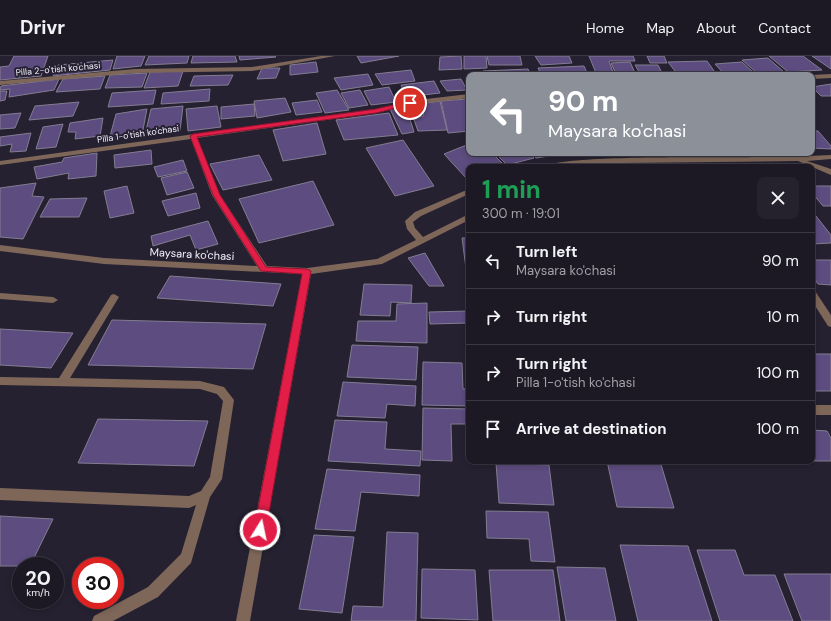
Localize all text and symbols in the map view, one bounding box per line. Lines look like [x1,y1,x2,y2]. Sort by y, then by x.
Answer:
text: Drivr [20,15,65,40]
text: Home [586,19,624,37]
text: Map [646,19,674,37]
text: About [696,19,736,37]
text: Contact [758,19,811,37]
street label: Pilla 2-o'tish ko'chasi [15,59,101,79]
text: 90 m [548,83,618,120]
pin [393,86,427,120]
icon: left [482,88,534,140]
icon: arrive [399,92,421,114]
text: Maysara ko'chasi [548,119,686,143]
street label: Pilla 1-o'tish ko'chasi [96,122,180,146]
text: 1 min [482,174,541,205]
button: close [757,177,799,219]
text: 300 m · 19:01 [482,205,560,222]
text: Turn left [516,242,577,262]
street label: Maysara ko'chasi [149,245,235,263]
icon: left [482,250,504,272]
text: 90 m [762,251,799,271]
text: Maysara ko'chasi [516,262,616,279]
icon: right [482,306,504,328]
text: Turn right [516,307,587,327]
text: 10 m [767,307,799,327]
text: Turn right [516,354,587,374]
icon: right [482,362,504,384]
text: 100 m [756,363,799,383]
text: Pilla 1-o'tish ko'chasi [516,374,635,391]
icon: arrive [482,418,504,440]
text: Arrive at destination [516,419,667,439]
text: 100 m [756,419,799,439]
position arrow [239,509,281,551]
speed limit sign: 30 [72,557,124,609]
text: 20 [25,565,51,591]
text: km/h [26,586,50,599]

